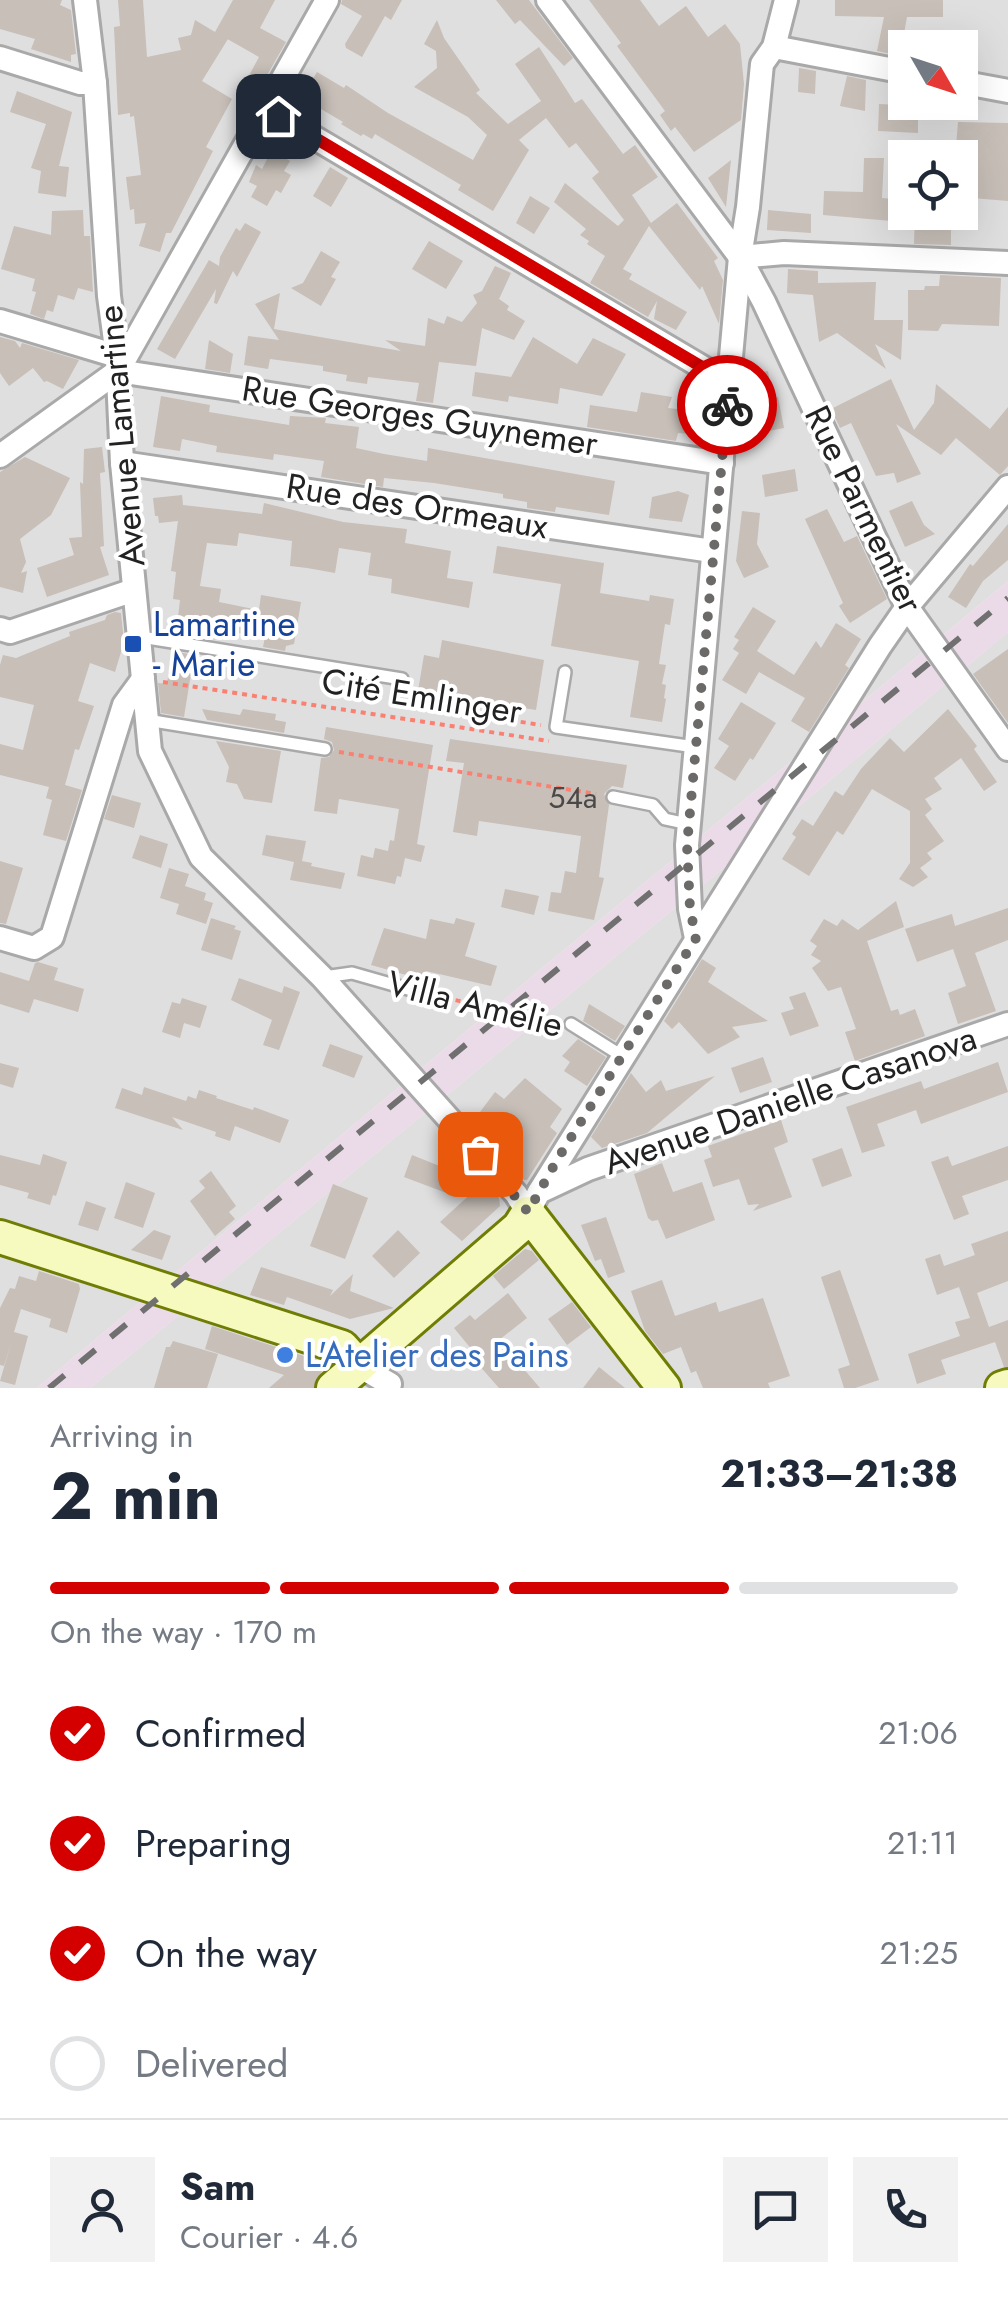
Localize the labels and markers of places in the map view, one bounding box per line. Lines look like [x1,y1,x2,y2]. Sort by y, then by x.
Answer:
pin [236,74,321,159]
place label: Lamartine - Marie [153,599,296,689]
marker: Lamartine - Marie [122,633,144,655]
pin [438,1112,523,1197]
place label: L'Atelier des Pains [305,1330,569,1380]
marker: L'Atelier des Pains [274,1344,296,1366]

